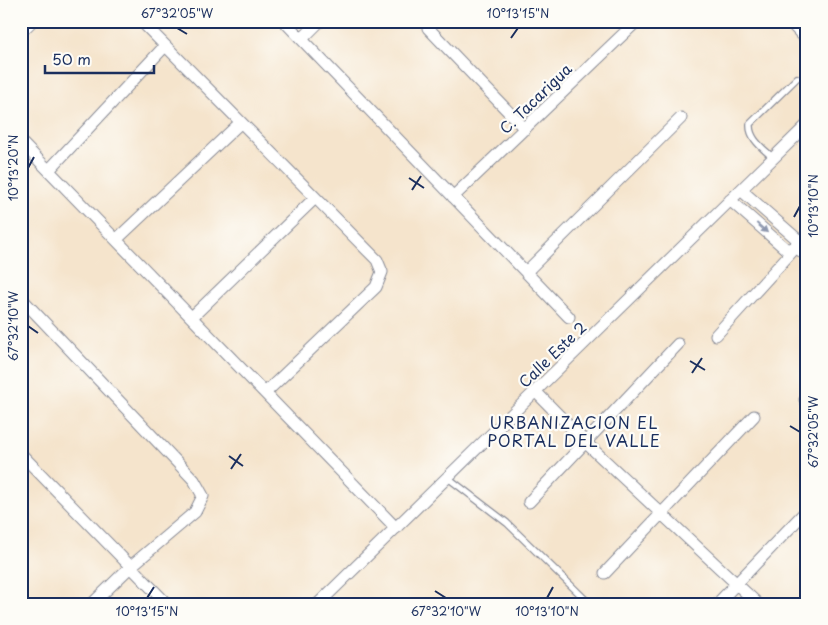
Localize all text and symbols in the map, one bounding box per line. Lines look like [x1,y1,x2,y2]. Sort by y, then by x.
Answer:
text: 67°32'05"W [141,4,214,22]
text: 10°13'15"N [487,4,549,22]
scale bar [45,42,154,74]
text: 50 m [52,47,91,70]
street label: C. Tacarigua [494,57,577,139]
text: 10°13'20"N [4,135,22,201]
text: 10°13'10"N [804,174,822,238]
one-way arrow [756,222,768,233]
text: 67°32'10"W [4,290,22,361]
street label: Calle Este 2 [513,316,591,392]
text: 67°32'05"W [804,395,822,468]
district label: URBANIZACION EL PORTAL DEL VALLE [487,410,661,452]
text: 10°13'15"N [116,602,178,620]
text: 67°32'10"W [411,602,482,620]
text: 10°13'10"N [515,602,579,620]

